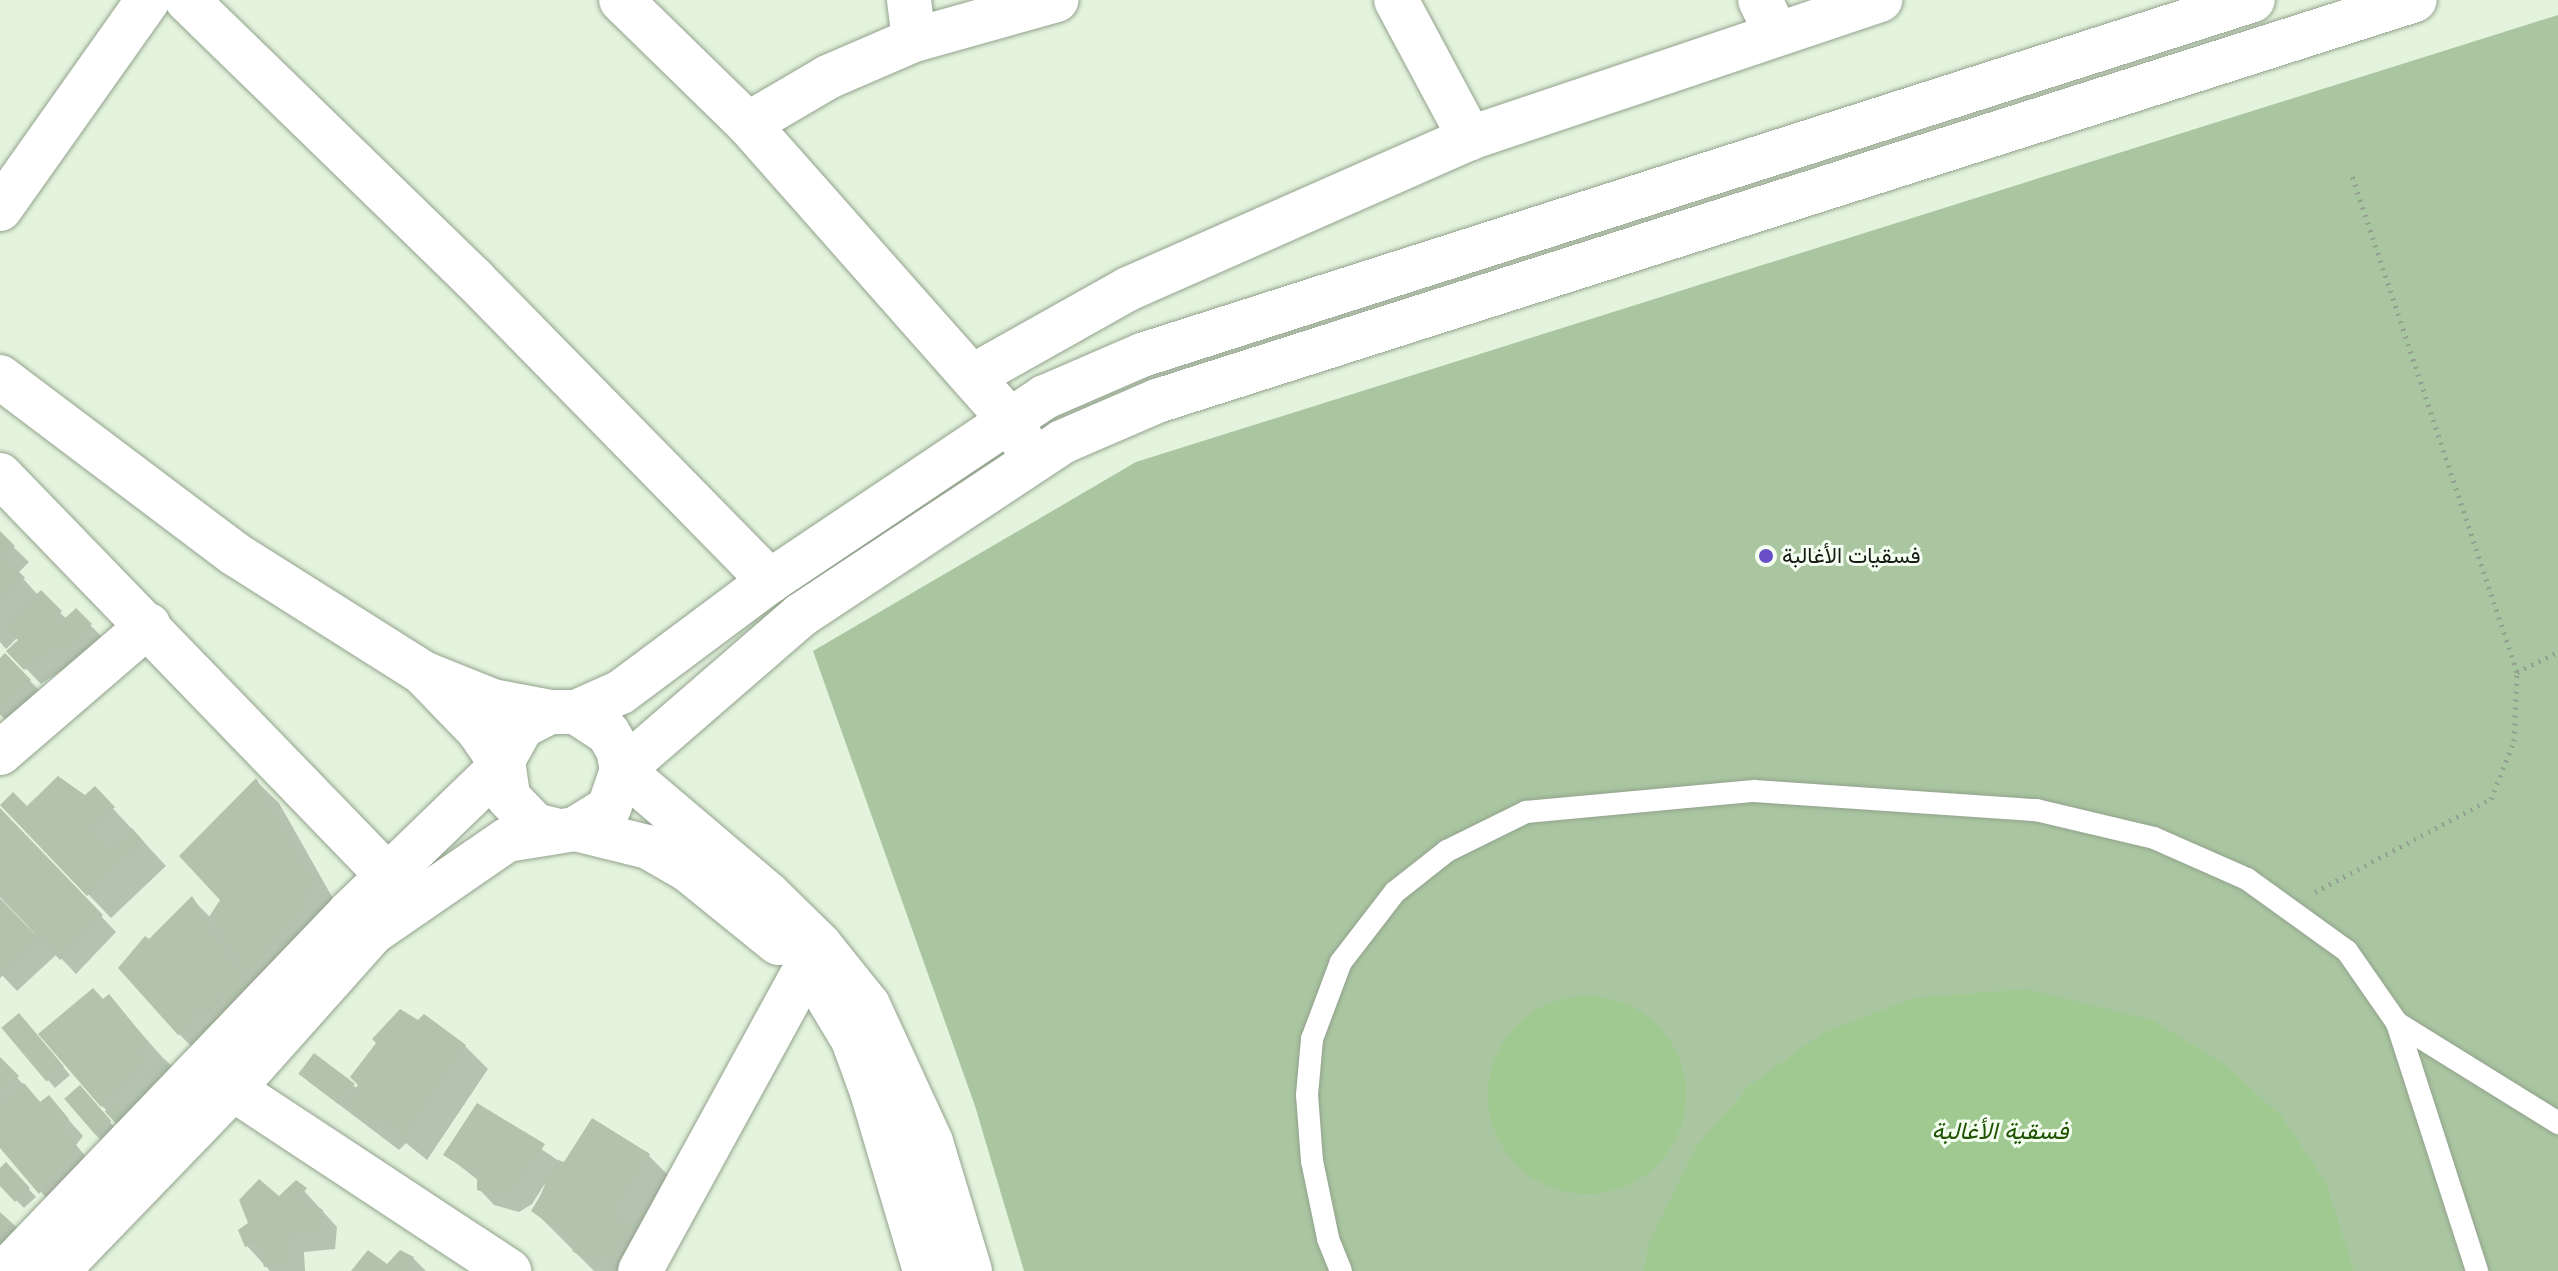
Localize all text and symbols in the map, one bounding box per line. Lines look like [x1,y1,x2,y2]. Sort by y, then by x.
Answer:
place label: فسقيات الأغالبة [1782,543,1921,569]
marker: فسقيات الأغالبة [1757,547,1775,565]
water label: فسقية الأغالبة [1932,1117,2068,1145]

